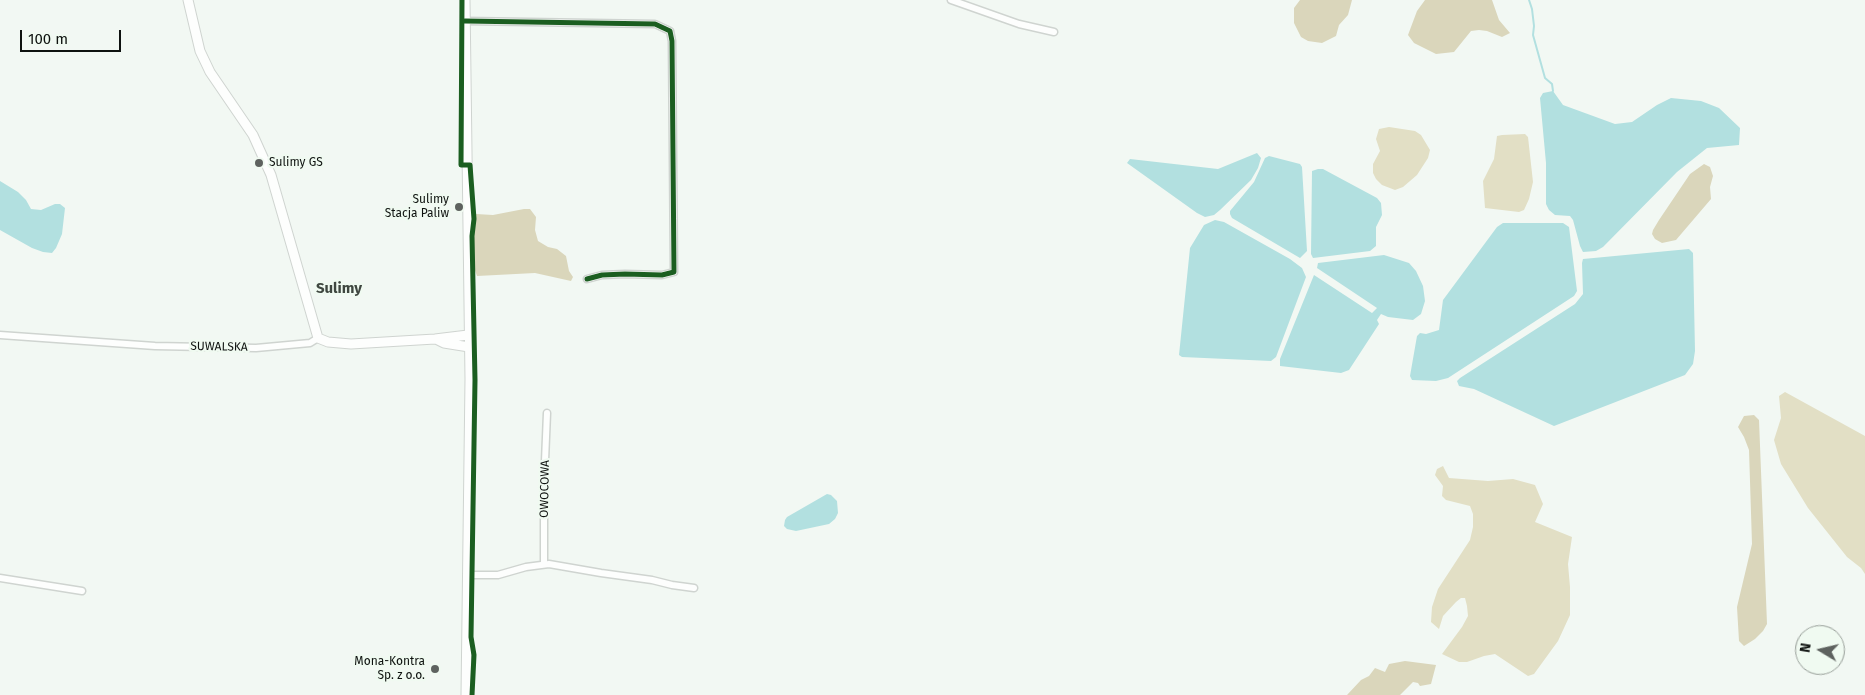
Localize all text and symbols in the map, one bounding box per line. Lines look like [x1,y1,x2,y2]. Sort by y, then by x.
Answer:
scale bar [22,20,124,52]
text: 100 m [28,30,68,48]
place label: Sulimy GS [269,156,323,170]
marker: Sulimy GS [253,157,265,169]
place label: Sulimy Stacja Paliw [385,193,449,221]
marker: Sulimy Stacja Paliw [453,201,465,213]
district label: Sulimy [316,280,362,298]
street label: SUWALSKA [190,339,248,355]
street label: OWOCOWA [537,460,553,518]
north arrow [1795,625,1845,675]
text: N [1797,642,1815,654]
place label: Mona-Kontra Sp. z o.o. [354,655,425,683]
marker: Mona-Kontra Sp. z o.o. [429,663,441,675]

